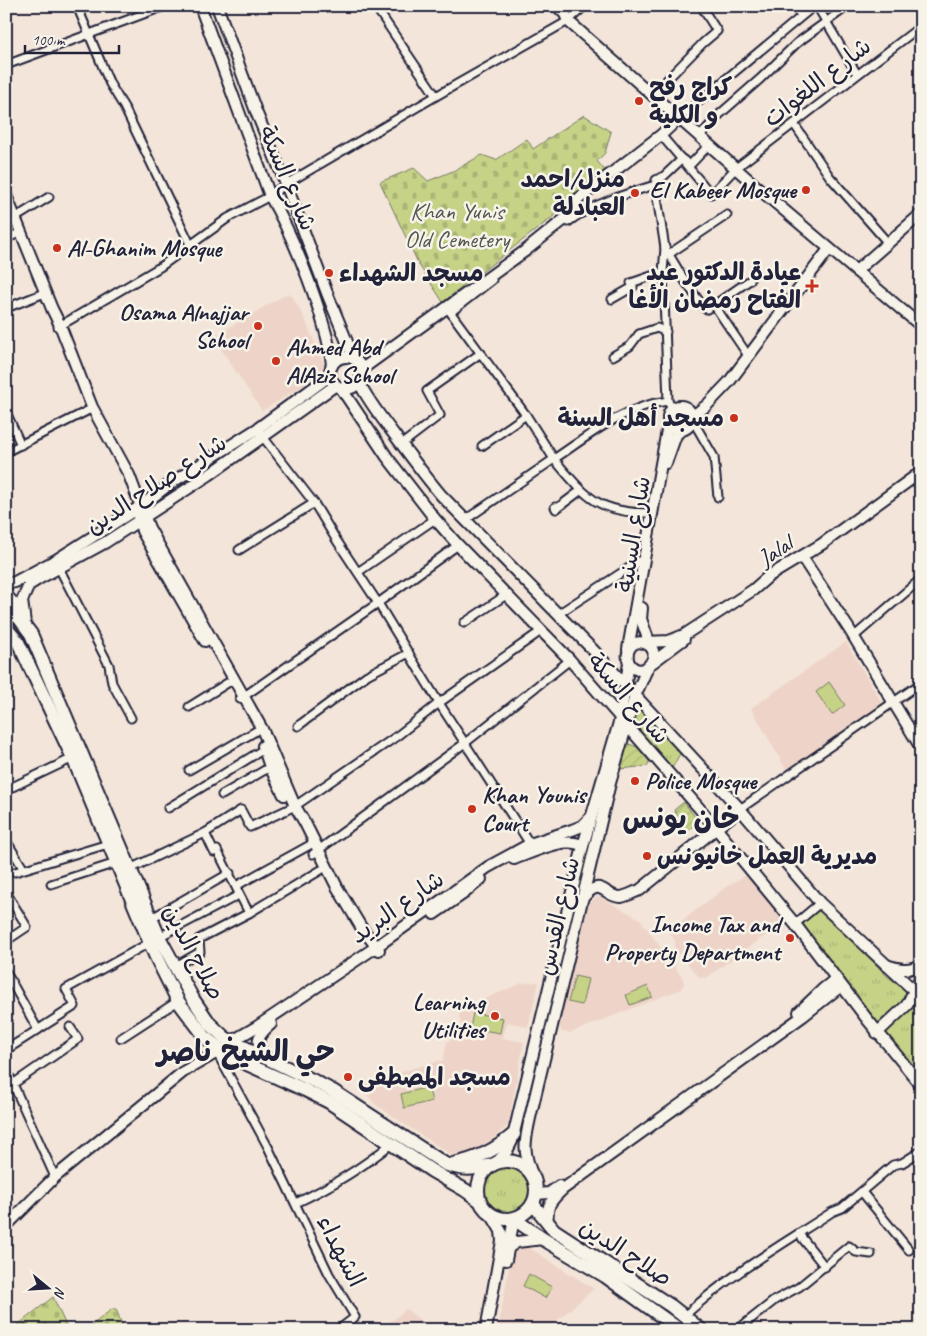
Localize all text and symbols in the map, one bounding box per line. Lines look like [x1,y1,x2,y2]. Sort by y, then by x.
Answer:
scale bar [25,22,119,54]
text: 100 m [32,31,66,50]
street label: شارع اللغوات [757,31,878,135]
place label: كراج رفح و الكلية [649,72,732,130]
marker: كراج رفح و الكلية [633,95,645,107]
street label: شارع السكة [251,121,324,236]
place label: منزل/احمد العبادلة [520,164,625,222]
place label: El Kabeer Mosque [650,175,798,205]
marker: El Kabeer Mosque [800,184,812,196]
marker: منزل/احمد العبادلة [629,187,641,199]
park label: Khan Yunis Old Cemetery [405,196,511,254]
place label: Al-Ghanim Mosque [67,233,223,263]
marker: Al-Ghanim Mosque [51,242,63,254]
place label: عيادة الدكتور عبد الفتاح رمضان الأغا [629,257,801,315]
place label: مسجد الشهداء [339,258,483,288]
marker: مسجد الشهداء [323,267,335,279]
marker: عيادة الدكتور عبد الفتاح رمضان الأغا [805,279,819,293]
place label: Osama Alnajjar School [119,297,253,355]
marker: Osama Alnajjar School [252,320,264,332]
place label: Ahmed Abd AlAziz School [286,332,398,390]
marker: Ahmed Abd AlAziz School [270,355,282,367]
place label: مسجد أهل السنة [558,403,724,433]
marker: مسجد أهل السنة [728,412,740,424]
street label: شارع صلاح الدين [80,427,233,542]
street label: شارع السنية [609,474,659,595]
street label: Jalal [751,527,801,574]
street label: شارع السكة [580,646,677,751]
place label: Police Mosque [645,766,758,796]
marker: Police Mosque [629,775,641,787]
place label: Khan Younis Court [482,780,588,838]
district label: خان يونس [623,800,739,837]
marker: Khan Younis Court [466,803,478,815]
place label: مديرية العمل خانيونس [657,841,877,871]
marker: مديرية العمل خانيونس [641,850,653,862]
street label: شارع القدس [530,854,588,978]
street label: شارع البريد [344,864,451,952]
street label: صلاح الدين [155,899,232,1006]
place label: Income Tax and Property Department [605,909,784,967]
marker: Income Tax and Property Department [784,932,796,944]
place label: Learning Utilities [413,987,488,1045]
marker: Learning Utilities [489,1010,501,1022]
district label: حي الشيخ ناصر [154,1033,335,1077]
place label: مسجد المصطفى [358,1062,511,1092]
marker: مسجد المصطفى [342,1071,354,1083]
street label: الشهداء [310,1210,372,1292]
street label: صلاح الدين [573,1211,678,1294]
north arrow [22,1264,72,1314]
text: N [50,1285,69,1301]

